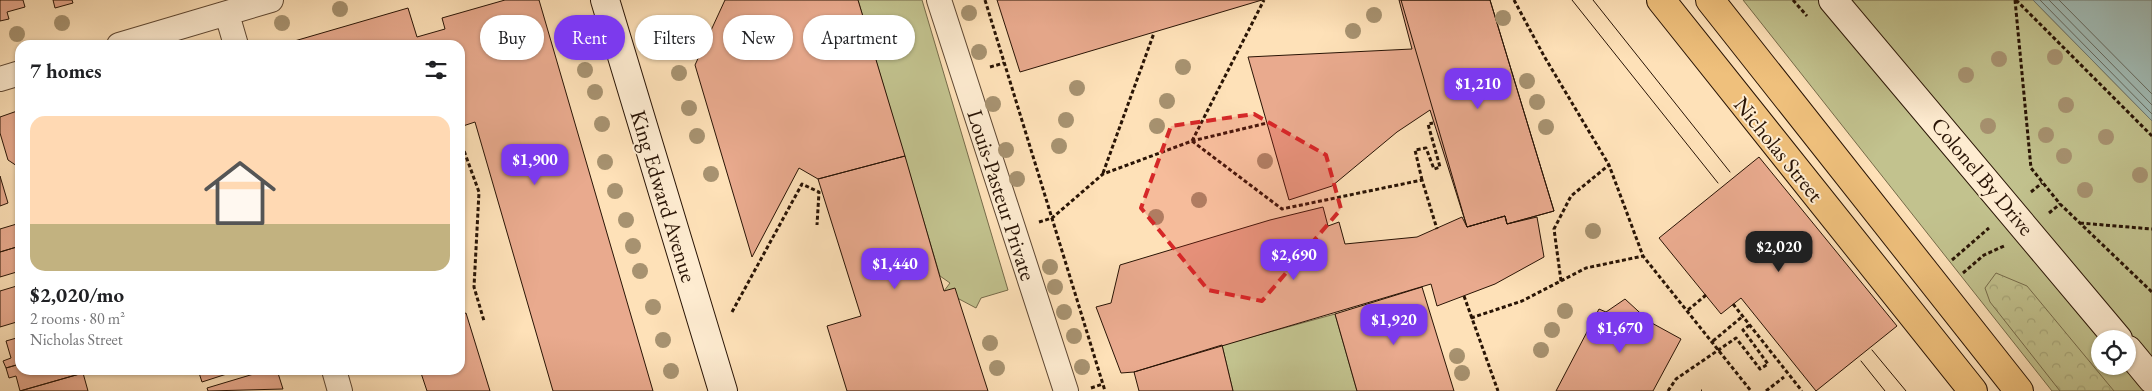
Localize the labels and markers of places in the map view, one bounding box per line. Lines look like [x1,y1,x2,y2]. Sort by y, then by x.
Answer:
pin: $1,210 [1437,68,1519,110]
pin: $1,900 [494,144,576,186]
pin: $2,020 [1738,230,1820,273]
pin: $2,690 [1253,238,1335,281]
pin: $1,440 [854,248,936,290]
pin: $1,920 [1353,304,1435,346]
pin: $1,670 [1579,312,1661,354]

